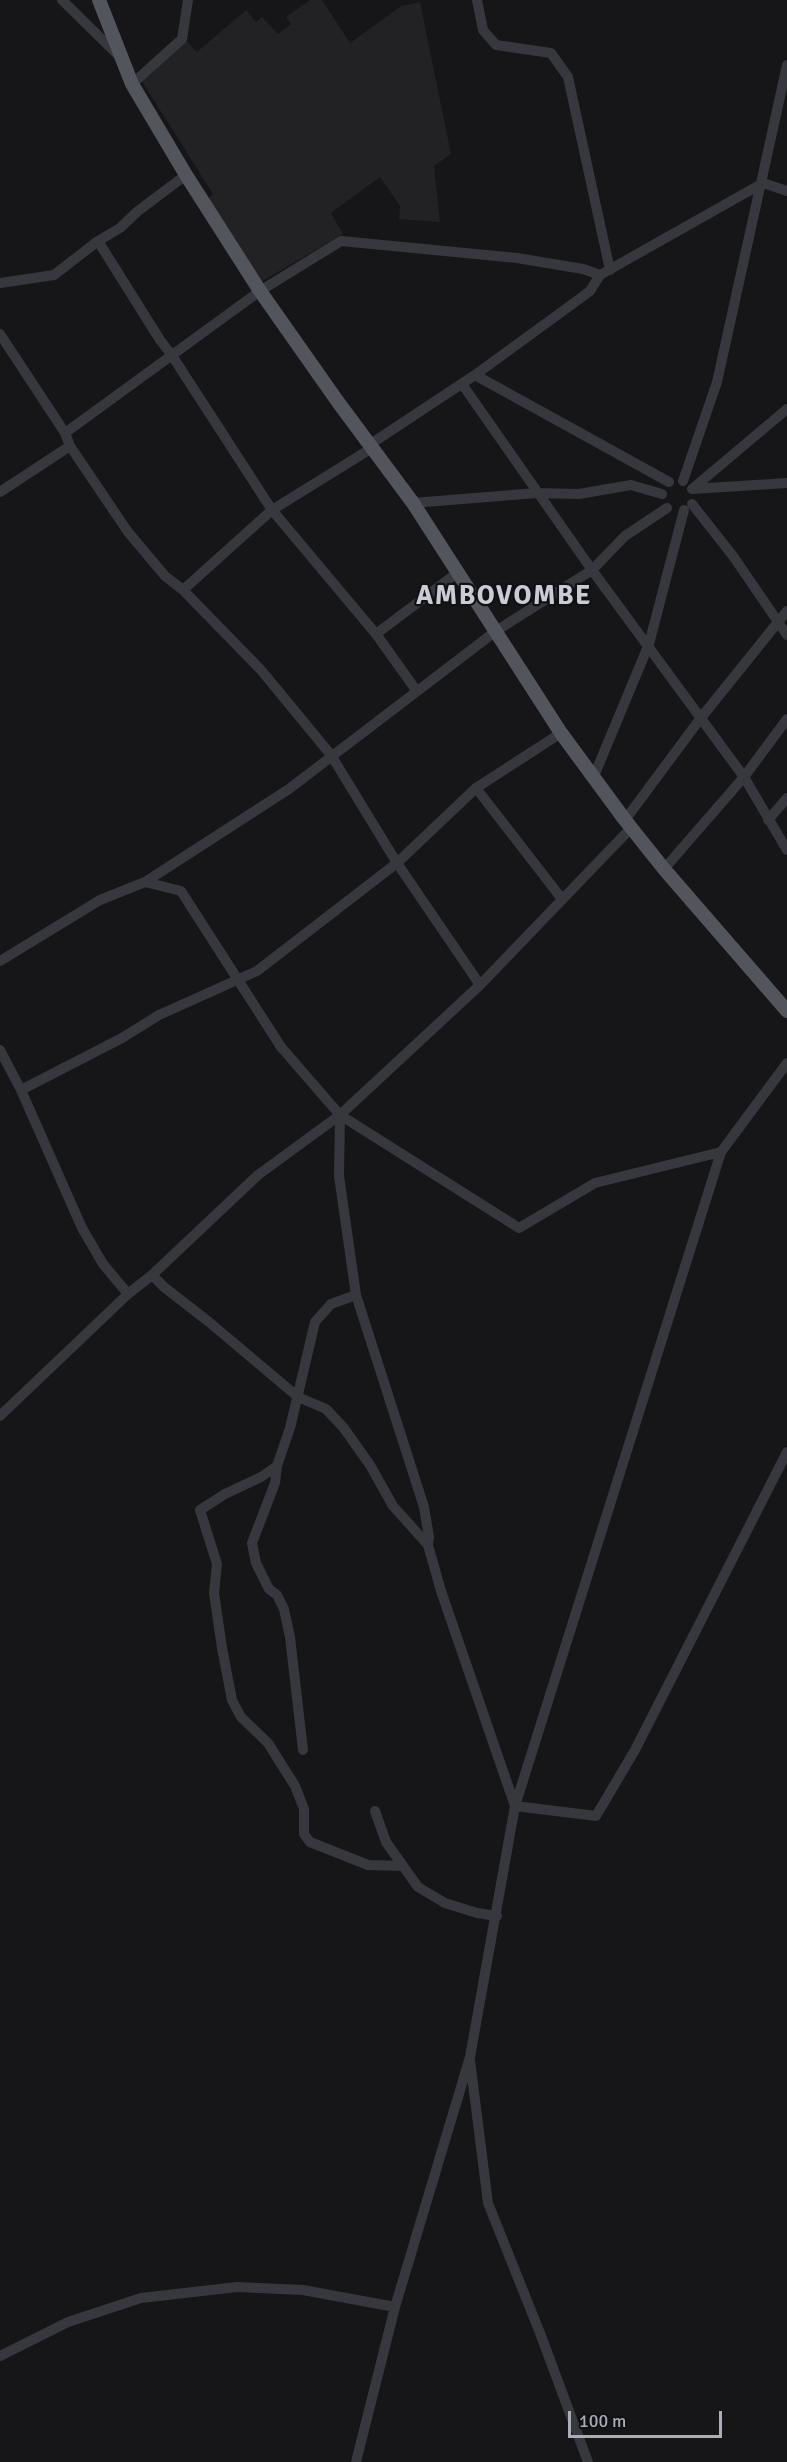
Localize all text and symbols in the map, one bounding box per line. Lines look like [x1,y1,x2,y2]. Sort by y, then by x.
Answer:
district label: AMBOVOMBE [416,581,592,613]
scale bar [571,2399,726,2437]
text: 100 m [579,2410,626,2432]

